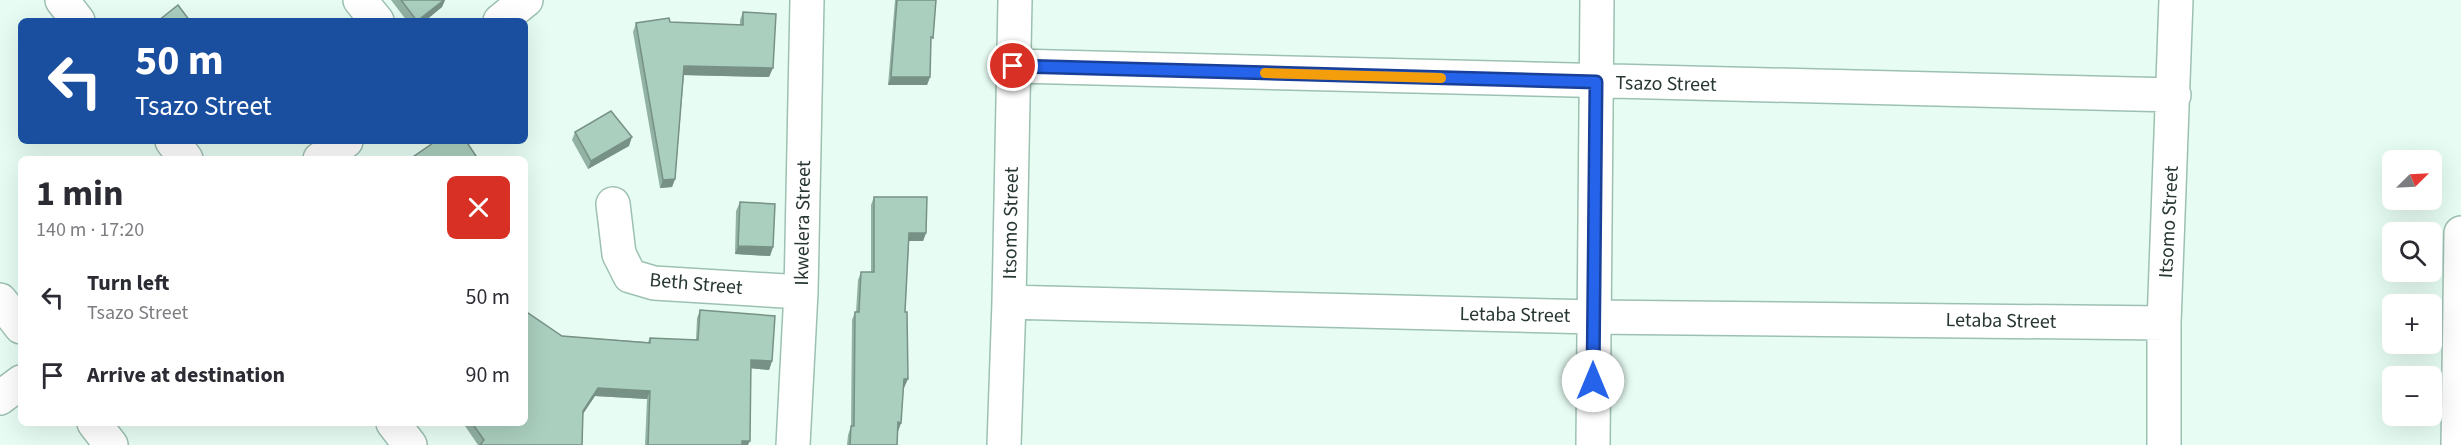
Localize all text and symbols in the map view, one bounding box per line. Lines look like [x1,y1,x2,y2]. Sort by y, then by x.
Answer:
text: 50 m [135,31,224,91]
pin [987,40,1038,91]
icon: left [36,42,114,120]
icon: arrive [996,49,1029,82]
street label: Tsazo Street [1615,69,1717,99]
text: Tsazo Street [135,87,272,126]
north arrow [2382,150,2442,210]
map controls [2382,150,2442,426]
street label: Ikwelera Street [788,160,818,286]
street label: Itsomo Street [2152,165,2186,279]
street label: Itsomo Street [996,166,1026,280]
text: 1 min [36,168,124,219]
button: close [447,176,510,239]
text: 140 m · 17:20 [36,216,144,244]
button: search [2382,222,2442,282]
street label: Beth Street [648,266,744,302]
text: Turn left [87,267,169,299]
icon: left [36,281,69,314]
text: 50 m [465,281,510,313]
button: + [2382,294,2442,354]
text: Tsazo Street [87,299,188,327]
street label: Letaba Street [1459,300,1571,330]
street label: Letaba Street [1945,306,2057,336]
position arrow [1561,349,1625,413]
icon: arrive [36,359,69,392]
text: Arrive at destination [87,359,285,391]
text: 90 m [465,359,510,391]
button: − [2382,366,2442,426]

